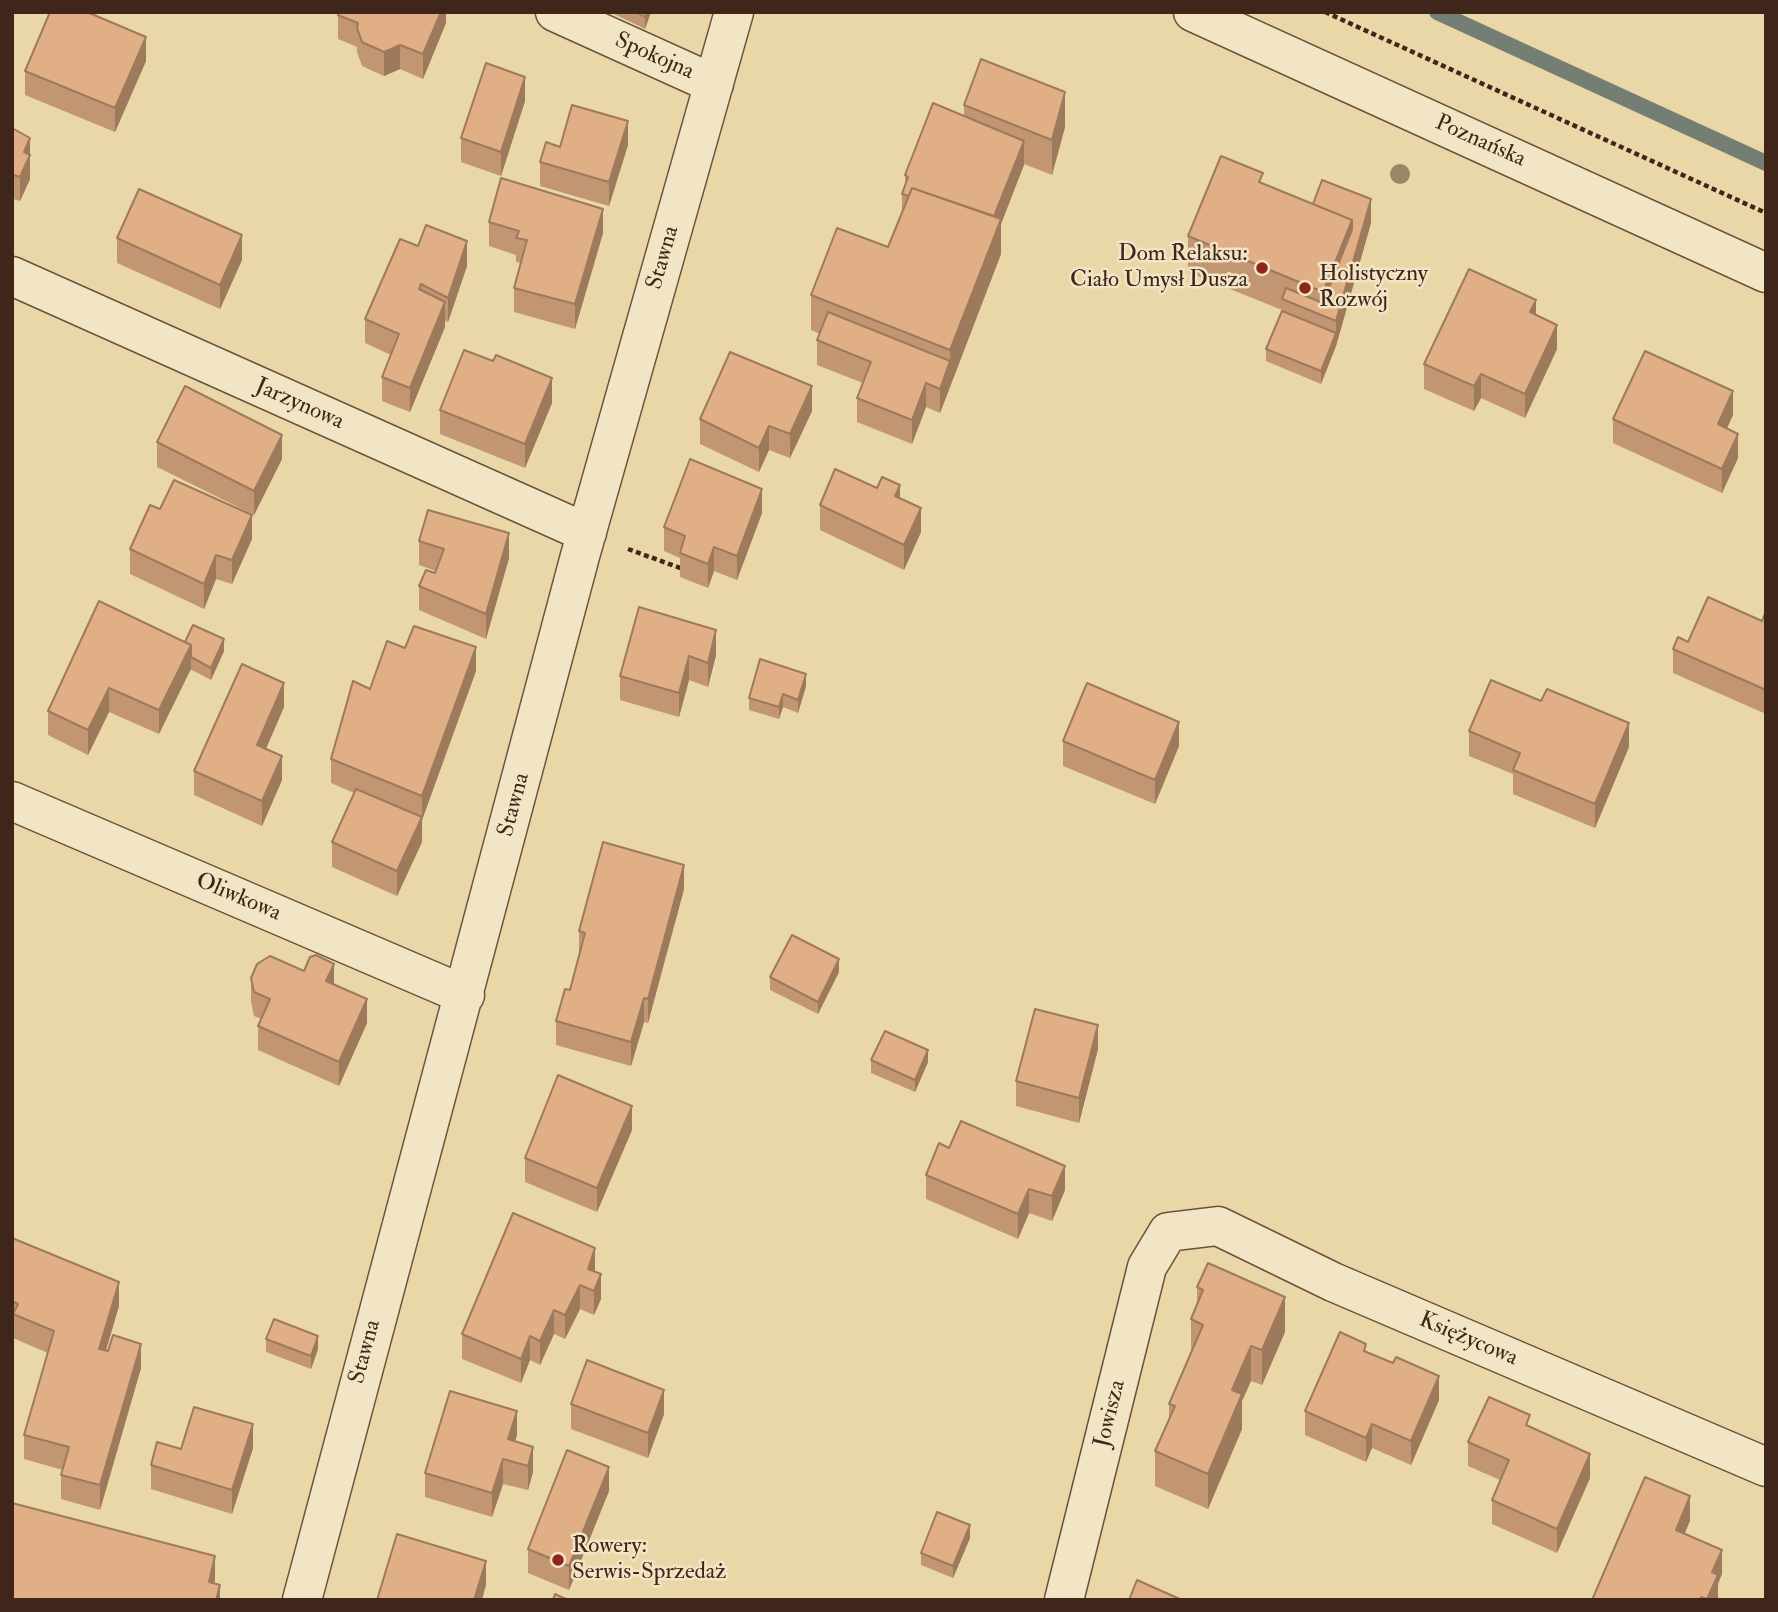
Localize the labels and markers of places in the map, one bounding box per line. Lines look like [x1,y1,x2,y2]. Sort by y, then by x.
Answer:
place label: Dom Relaksu: Ciało Umysł Dusza [1070,241,1248,295]
marker: Dom Relaksu: Ciało Umysł Dusza [1254,260,1270,276]
place label: Holistyczny Rozwój [1319,261,1428,315]
marker: Holistyczny Rozwój [1297,280,1313,296]
place label: Rowery: Serwis-Sprzedaż [572,1533,726,1587]
marker: Rowery: Serwis-Sprzedaż [550,1552,566,1568]

